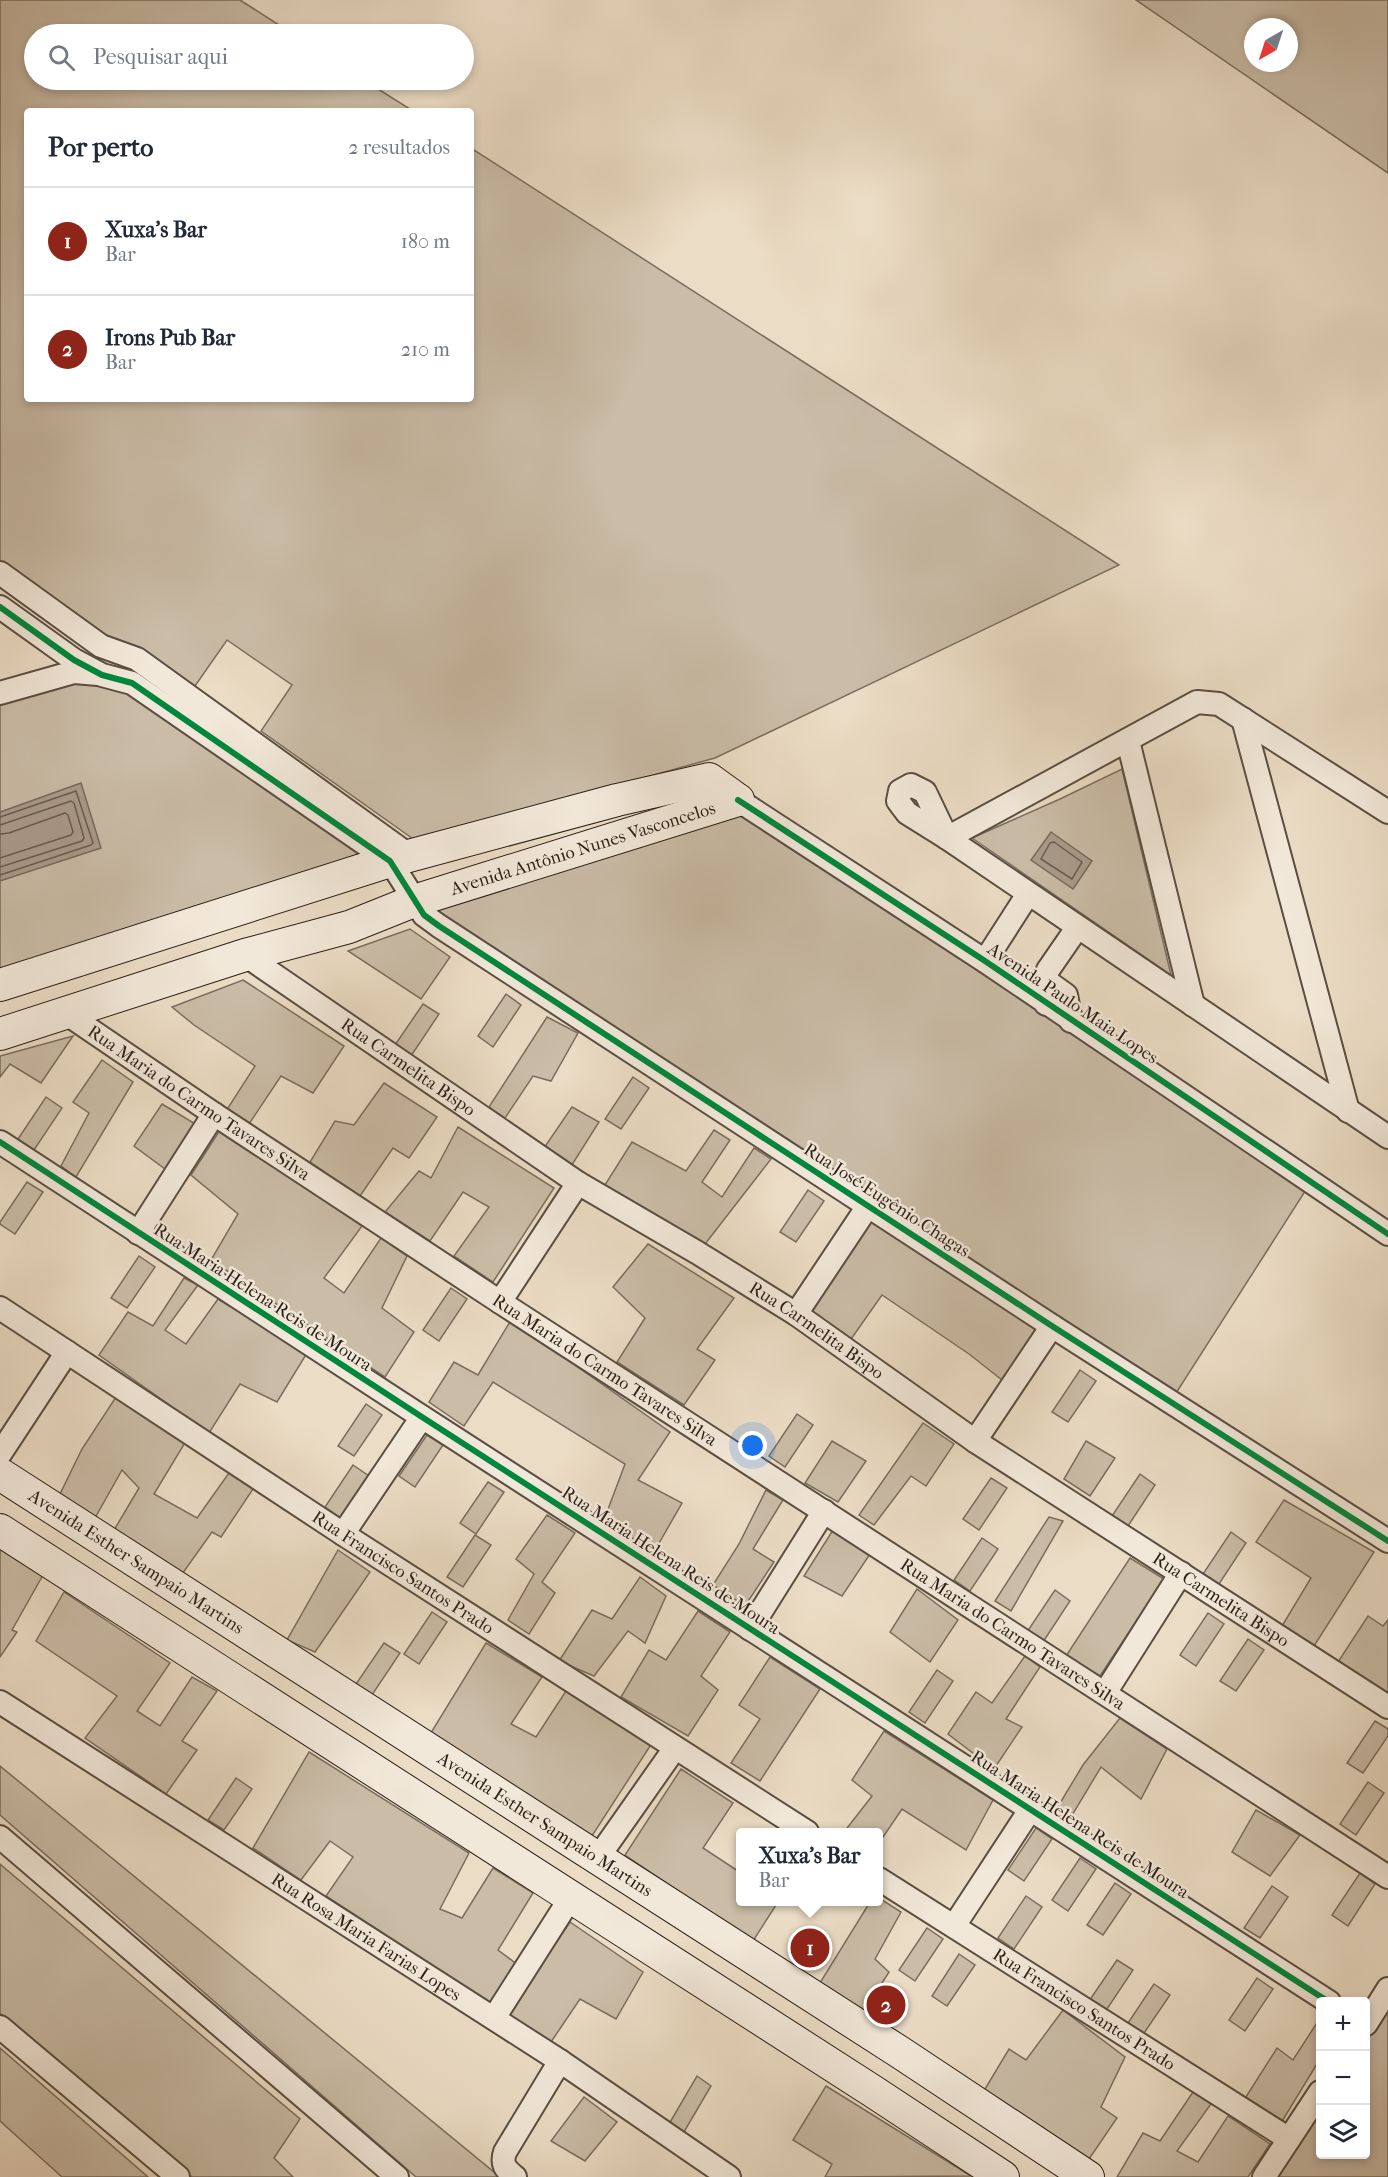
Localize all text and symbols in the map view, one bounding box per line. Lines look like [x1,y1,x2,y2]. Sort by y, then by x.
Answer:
north arrow [1244,18,1298,72]
search box [24,24,474,90]
icon: search [45,41,78,74]
text: Pesquisar aqui [93,44,228,70]
text: Por perto [48,132,153,163]
text: 2 resultados [348,136,450,159]
text: Xuxa's Bar [105,217,207,243]
text: 1 [64,230,71,253]
text: 180 m [401,230,450,253]
text: Bar [105,243,136,266]
text: Irons Pub Bar [105,325,235,351]
text: 2 [62,338,73,361]
text: 210 m [401,338,450,361]
text: Bar [105,351,136,374]
street label: Avenida Antônio Nunes Vasconcelos [447,798,718,900]
street label: Avenida Paulo Maia Lopes [983,938,1162,1069]
street label: Rua Carmelita Bispo [337,1014,479,1121]
street label: Rua Maria do Carmo Tavares Silva [83,1021,314,1186]
street label: Rua José Eugênio Chagas [800,1139,974,1262]
street label: Rua Maria Helena Reis de Moura [150,1219,376,1376]
street label: Rua Carmelita Bispo [745,1277,888,1384]
street label: Rua Maria do Carmo Tavares Silva [488,1290,721,1451]
your location [738,1431,767,1460]
street label: Rua Maria Helena Reis de Moura [558,1482,784,1639]
street label: Avenida Esther Sampaio Martins [24,1485,248,1639]
street label: Rua Francisco Santos Prado [308,1507,497,1639]
street label: Rua Carmelita Bispo [1148,1548,1293,1652]
street label: Rua Maria do Carmo Tavares Silva [896,1554,1129,1715]
street label: Rua Maria Helena Reis de Moura [967,1746,1193,1903]
street label: Avenida Esther Sampaio Martins [433,1747,657,1902]
popup [736,1828,883,1906]
text: Xuxa's Bar [759,1843,860,1869]
street label: Rua Rosa Maria Farias Lopes [267,1869,465,2006]
text: Bar [759,1869,789,1892]
pin: 1 [790,1926,830,1970]
street label: Rua Francisco Santos Prado [989,1944,1179,2075]
pin: 2 [866,1982,906,2028]
map controls [1316,1997,1370,2159]
button: + [1316,1997,1370,2051]
button: − [1316,2051,1370,2105]
button: layers [1316,2105,1370,2159]

